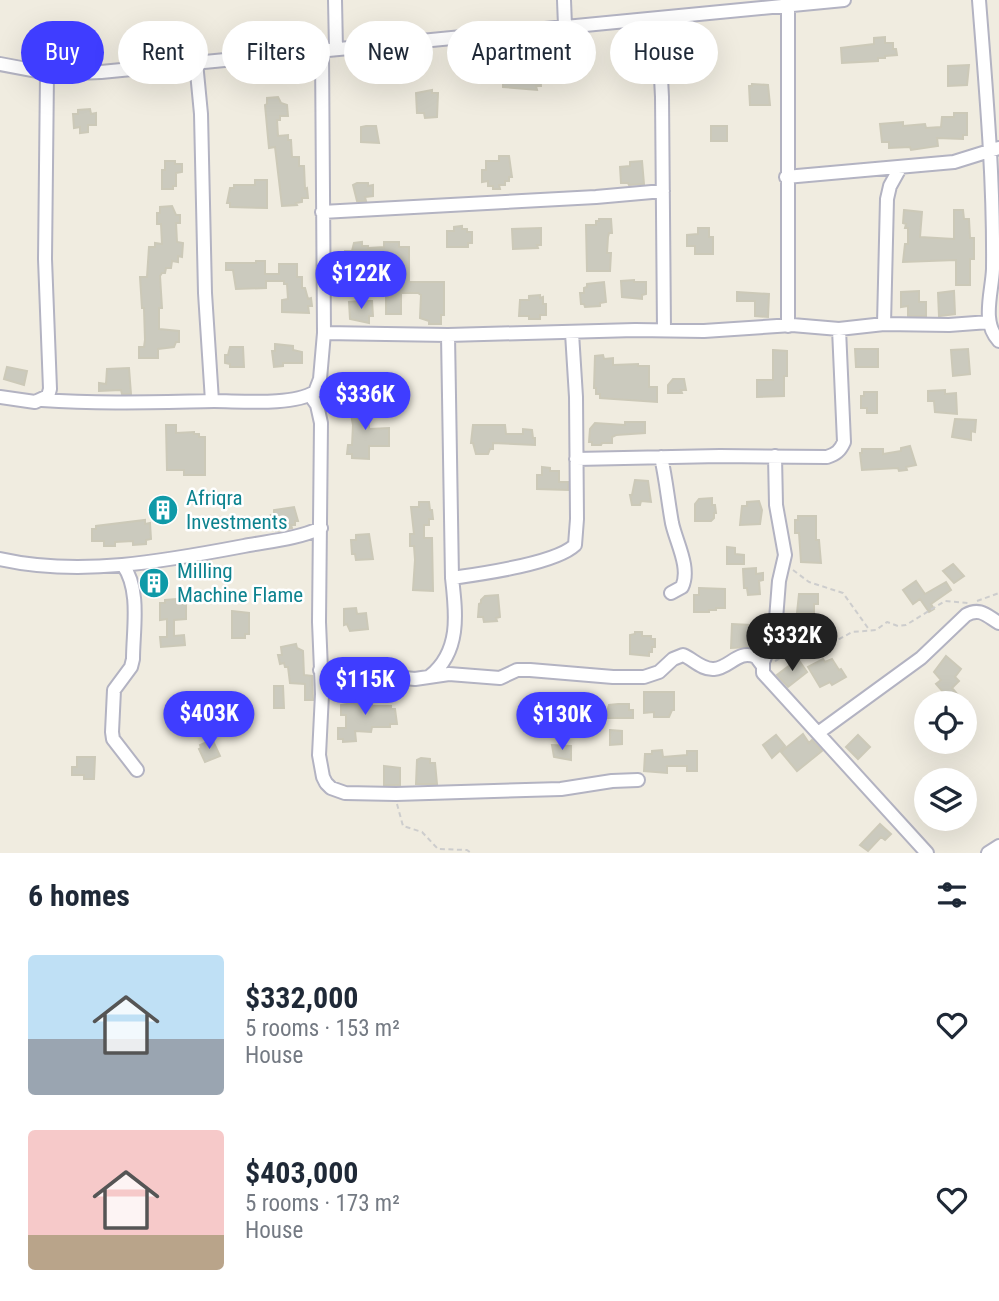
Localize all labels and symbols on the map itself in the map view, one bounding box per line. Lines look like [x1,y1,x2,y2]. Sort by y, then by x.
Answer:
pin: $122K [312,252,410,311]
pin: $336K [316,372,414,432]
place label: Afriqra Investments [186,486,288,534]
building icon: Afriqra Investments [146,493,180,527]
place label: Milling Machine Flame [177,559,303,607]
building icon: Milling Machine Flame [137,566,171,600]
pin: $332K [743,614,841,673]
pin: $115K [316,658,414,717]
pin: $403K [160,692,258,751]
pin: $130K [513,692,611,752]

